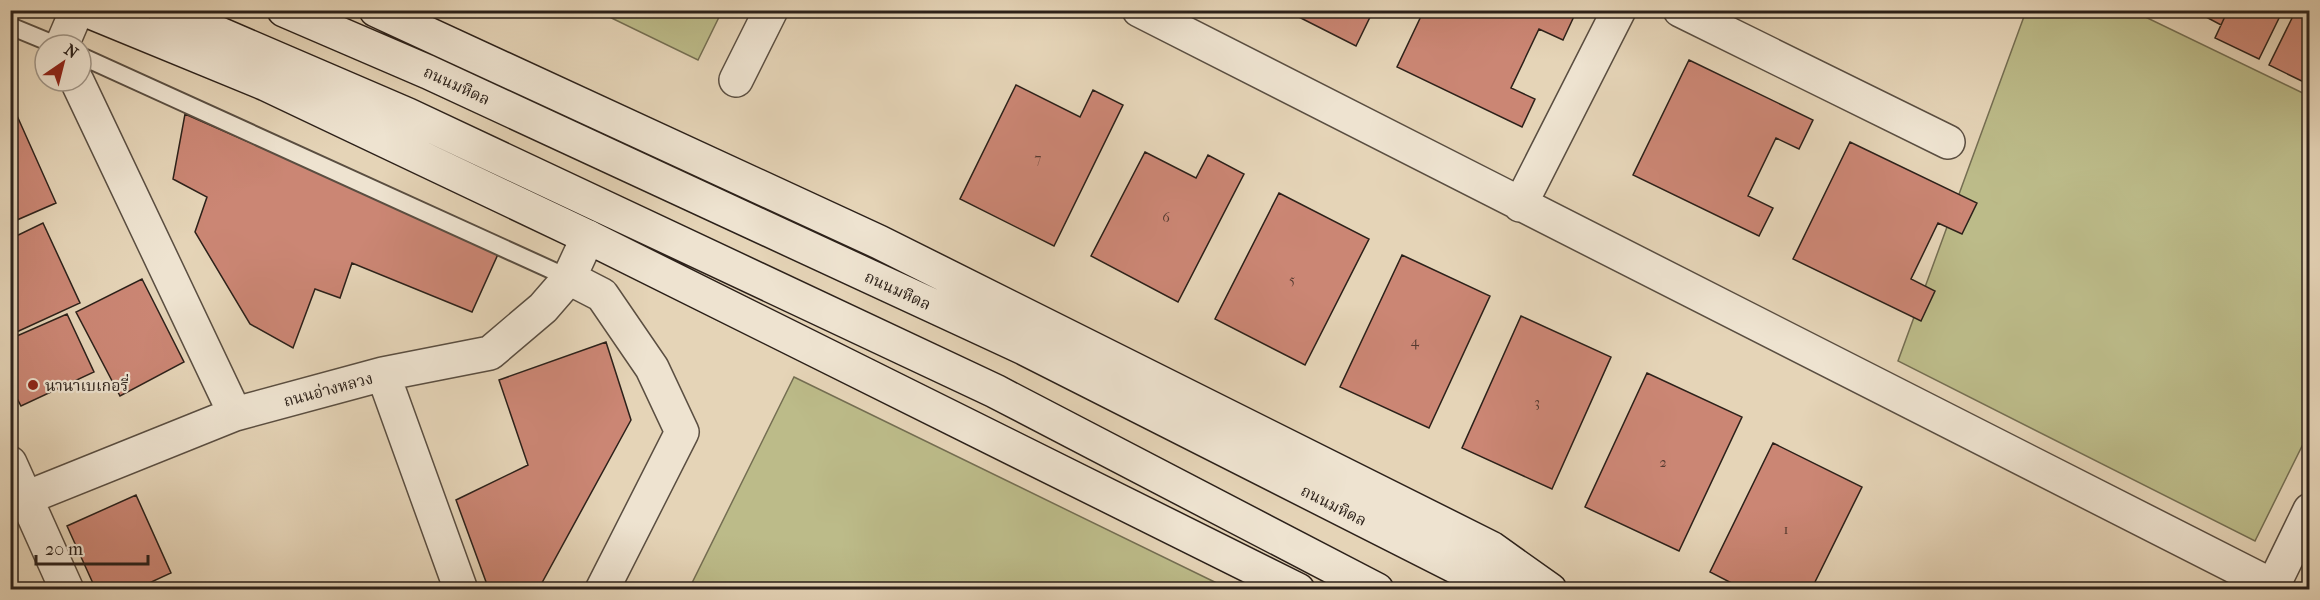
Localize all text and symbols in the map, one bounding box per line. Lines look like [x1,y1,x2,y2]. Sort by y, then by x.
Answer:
north arrow [33,33,93,93]
text: N [61,40,82,63]
street label: ถนนมหิดล [421,62,493,109]
house number: 7 [1035,150,1042,167]
house number: 6 [1162,209,1170,226]
street label: ถนนมหิดล [862,267,934,314]
house number: 5 [1289,271,1295,288]
house number: 4 [1411,333,1420,350]
street label: ถนนอ่างหลวง [281,368,375,411]
place label: นานาเบเกอรี่ [45,374,129,395]
marker: นานาเบเกอรี่ [26,378,40,392]
house number: 3 [1534,394,1540,411]
house number: 2 [1659,454,1667,471]
street label: ถนนมหิดล [1298,481,1370,530]
house number: 1 [1784,521,1789,538]
scale bar [36,528,148,566]
text: 20 m [45,539,83,560]

